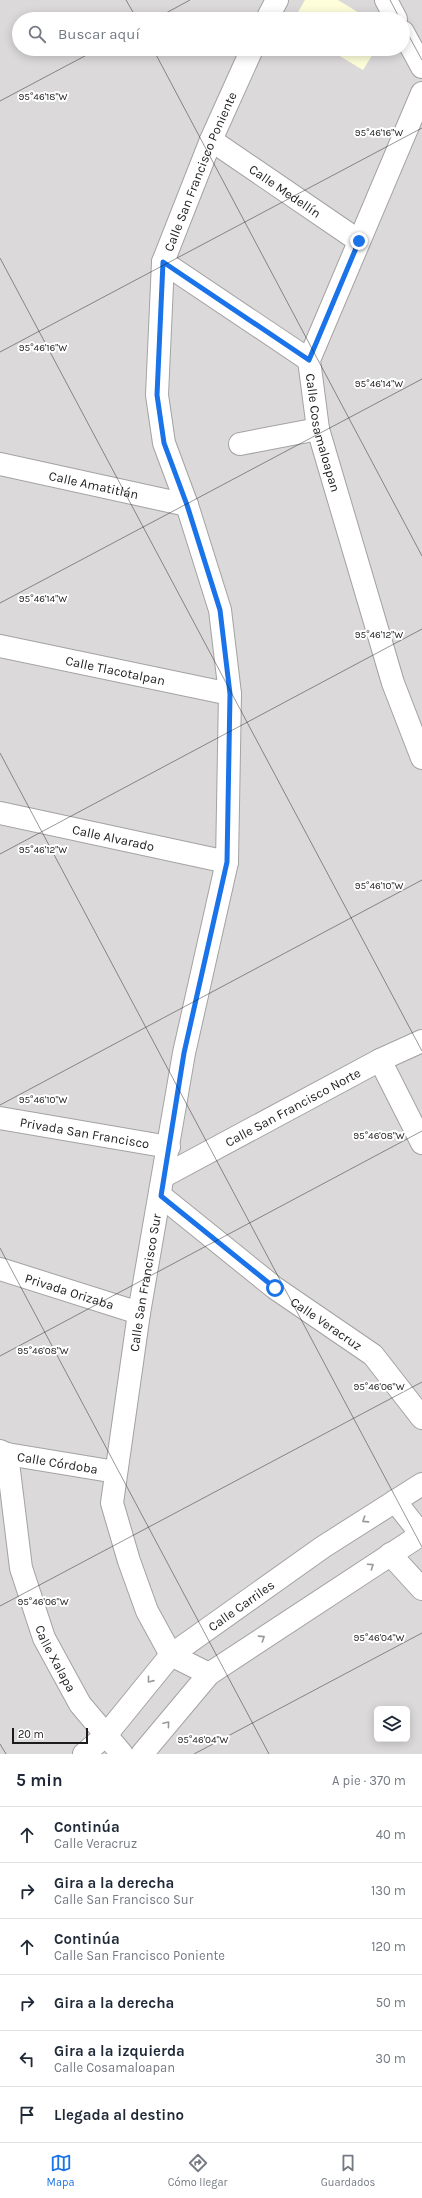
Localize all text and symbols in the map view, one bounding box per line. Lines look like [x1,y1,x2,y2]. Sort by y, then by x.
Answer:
search box [12,12,410,56]
icon: search [26,23,48,45]
text: Buscar aquí [58,25,140,43]
street label: Calle San Francisco Poniente [161,89,240,254]
text: 95°46'18"W [19,91,68,103]
text: 95°46'16"W [355,127,403,139]
street label: Calle Medellín [246,161,324,221]
route end [350,232,368,250]
text: 95°46'16"W [19,342,67,354]
street label: Calle Cosamaloapan [303,372,343,494]
text: 95°46'14"W [355,378,403,390]
street label: Calle Amatitlán [47,468,140,502]
text: 95°46'14"W [19,593,67,605]
text: 95°46'12"W [355,629,403,641]
street label: Calle Tlacotalpan [64,653,167,688]
street label: Calle Alvarado [71,822,156,854]
text: 95°46'12"W [19,844,67,856]
text: 95°46'10"W [355,880,403,892]
street label: Calle San Francisco Norte [223,1065,363,1150]
text: 95°46'10"W [19,1094,67,1106]
street label: Privada San Francisco [19,1115,151,1152]
text: 95°46'08"W [353,1130,405,1142]
street label: Calle San Francisco Sur [127,1212,164,1353]
street label: Privada Orizaba [23,1270,116,1313]
route start [266,1279,284,1297]
street label: Calle Veracruz [288,1294,365,1353]
text: 95°46'08"W [17,1345,69,1357]
text: 95°46'06"W [353,1381,405,1393]
street label: Calle Córdoba [16,1449,99,1477]
one-way arrow [363,1515,370,1522]
one-way arrow [367,1563,374,1571]
street label: Calle Carriles [205,1577,277,1634]
text: 95°46'06"W [17,1596,69,1608]
street label: Calle Xalapa [32,1623,79,1695]
text: 95°46'04"W [353,1632,405,1644]
one-way arrow [258,1636,265,1643]
one-way arrow [147,1676,154,1683]
map controls [374,1706,410,1742]
button: layers [374,1706,410,1742]
one-way arrow [162,1721,169,1729]
scale bar [12,1726,88,1745]
text: 20 m [18,1728,44,1741]
text: 95°46'04"W [177,1734,229,1746]
text: 5 min [16,1770,63,1790]
text: A pie · 370 m [332,1773,406,1788]
text: Continúa [54,1818,120,1836]
icon: ahead [16,1824,38,1846]
text: 40 m [376,1827,406,1842]
text: Calle Veracruz [54,1836,137,1851]
text: Gira a la derecha [54,1874,174,1892]
icon: right [16,1880,38,1902]
text: 130 m [371,1883,406,1898]
text: Calle San Francisco Sur [54,1892,193,1907]
text: Continúa [54,1930,120,1948]
icon: ahead [16,1936,38,1958]
text: 120 m [371,1939,406,1954]
text: Calle San Francisco Poniente [54,1948,225,1963]
icon: right [16,1992,38,2014]
text: Gira a la derecha [54,1994,174,2012]
text: 50 m [376,1995,406,2010]
text: Gira a la izquierda [54,2042,185,2060]
icon: left [16,2048,38,2070]
text: 30 m [375,2051,406,2066]
text: Calle Cosamaloapan [54,2060,175,2075]
icon: arrive [16,2104,38,2126]
text: Llegada al destino [54,2106,184,2124]
tab: Mapa [47,2152,74,2189]
tab: Cómo llegar [168,2152,227,2189]
tab: Guardados [321,2152,375,2189]

